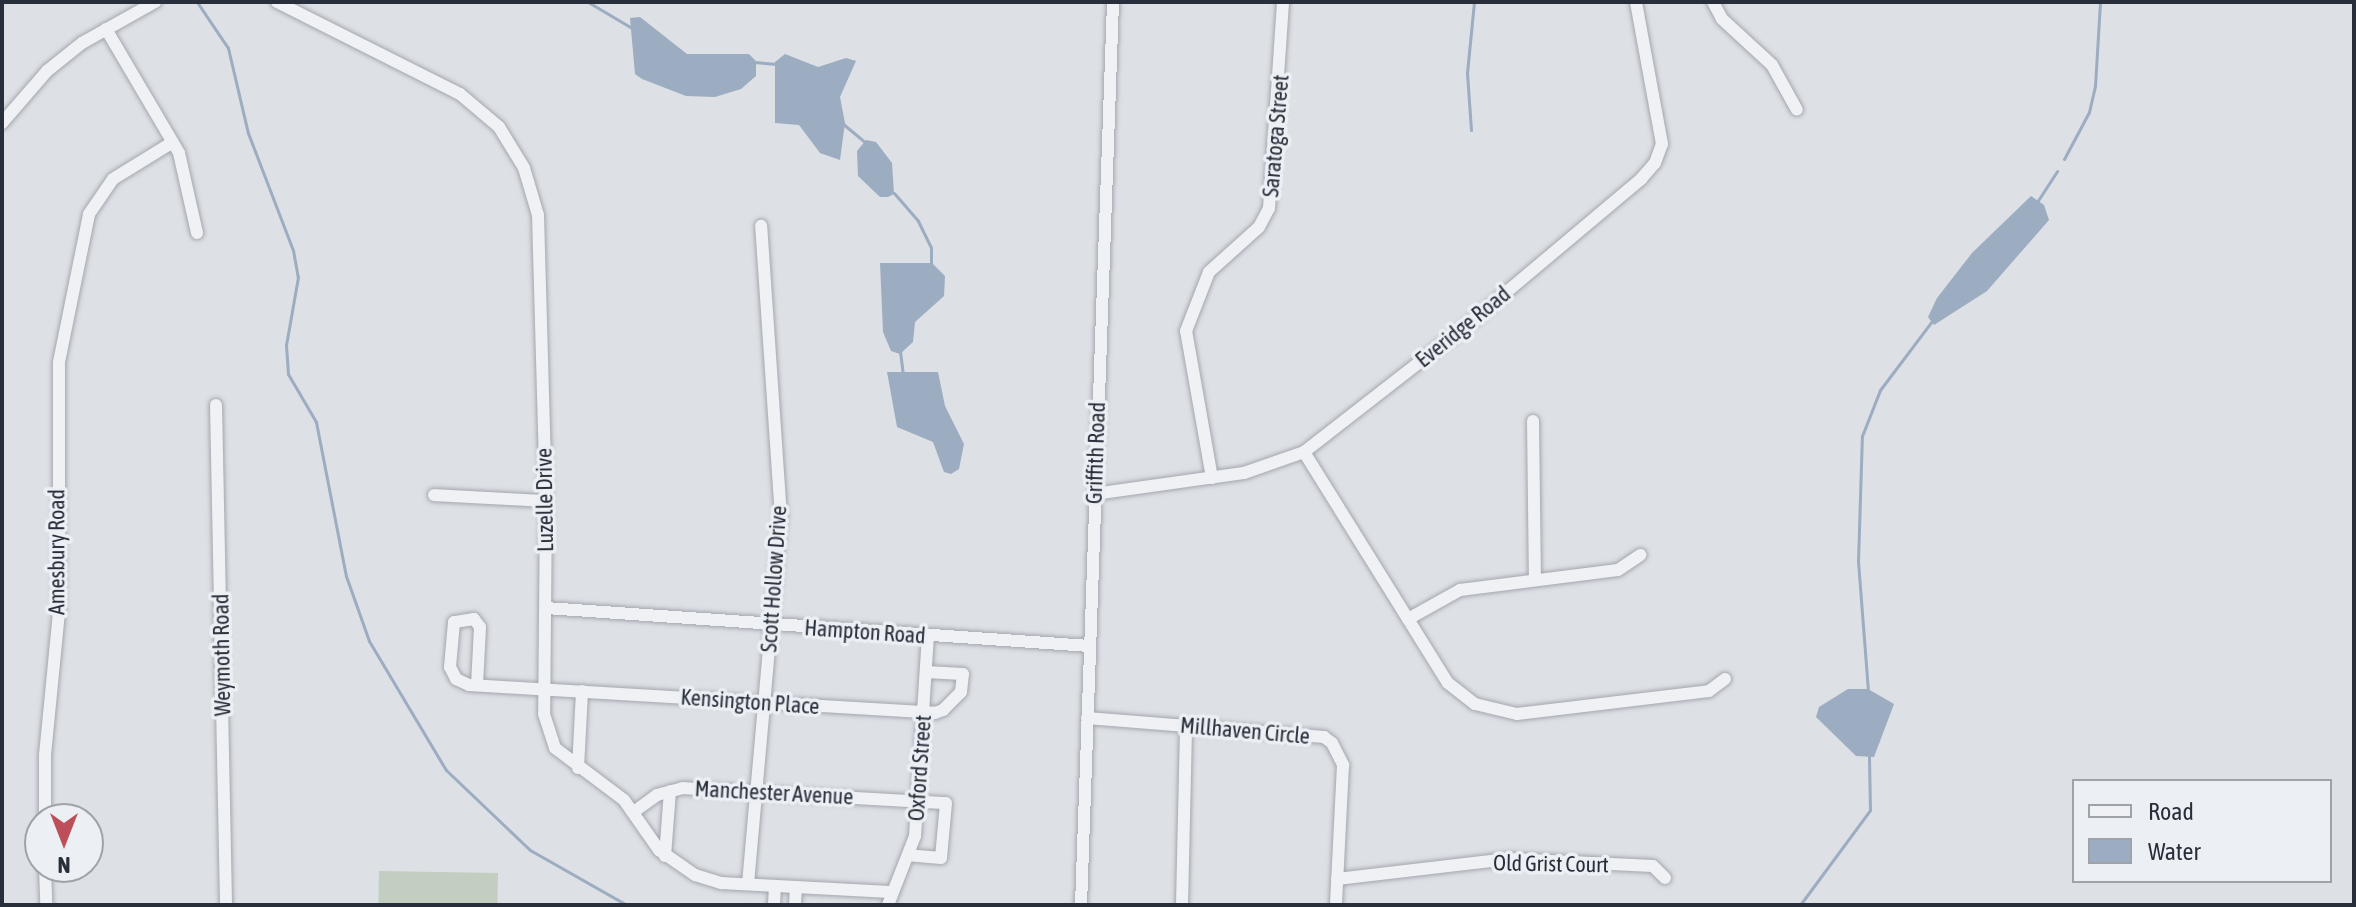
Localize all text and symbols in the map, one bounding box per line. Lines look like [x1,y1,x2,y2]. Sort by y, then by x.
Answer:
street label: Saratoga Street [1258,74,1294,198]
street label: Everidge Road [1410,281,1516,373]
street label: Griffith Road [1081,401,1111,505]
street label: Luzelle Drive [531,448,559,552]
street label: Amesbury Road [44,489,70,615]
street label: Scott Hollow Drive [756,505,792,653]
street label: Weymoth Road [208,594,236,716]
street label: Hampton Road [804,615,926,649]
street label: Kensington Place [680,684,820,720]
street label: Millhaven Circle [1179,712,1311,750]
street label: Oxford Street [903,714,937,822]
street label: Manchester Avenue [694,776,854,810]
legend [2072,779,2332,883]
text: Road [2148,798,2194,825]
north arrow [24,803,104,883]
text: Water [2148,838,2201,865]
street label: Old Grist Court [1493,850,1609,878]
text: N [58,852,71,878]

